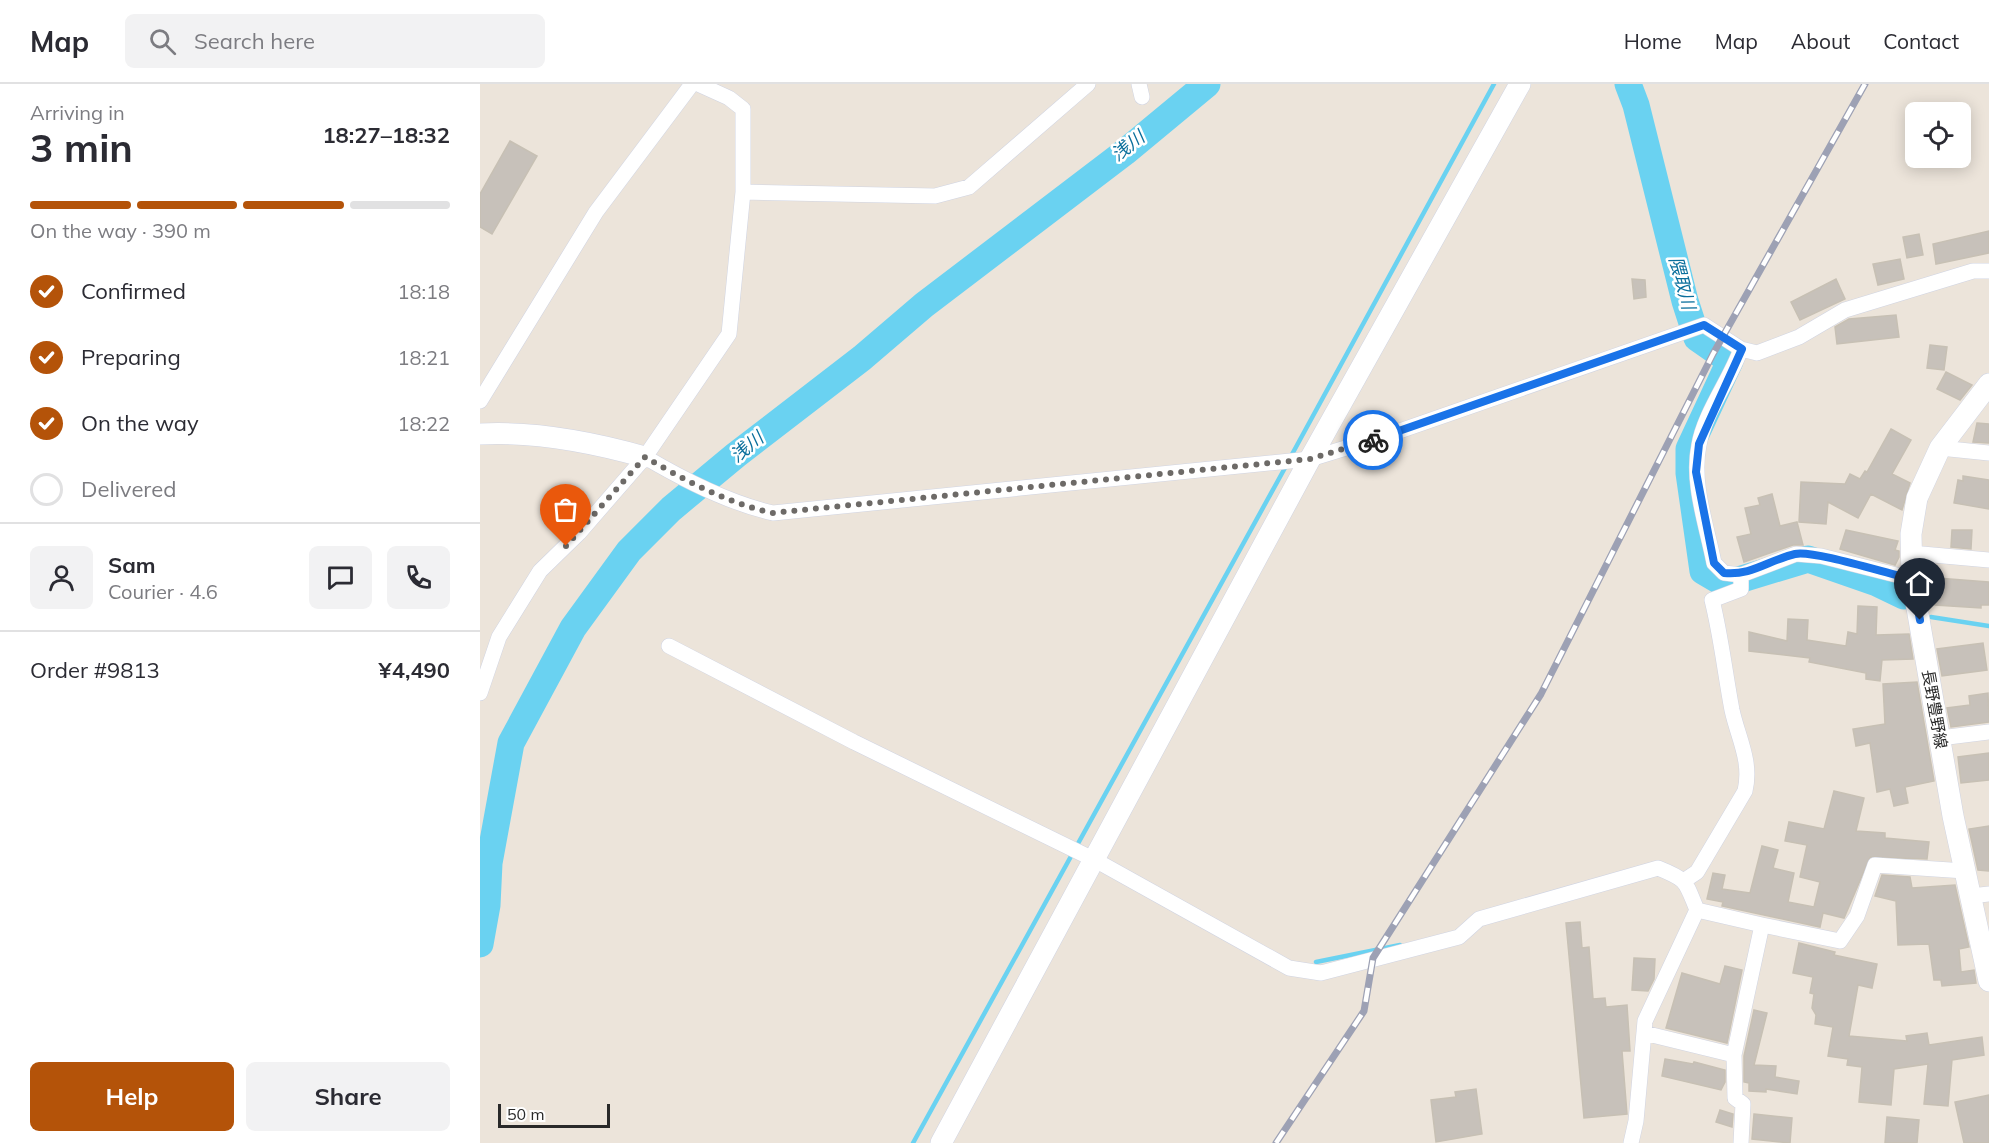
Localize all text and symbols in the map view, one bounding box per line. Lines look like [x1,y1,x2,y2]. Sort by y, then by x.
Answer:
search box [125,14,545,68]
text: Map [30,24,89,59]
icon: search [146,25,179,58]
text: Search here [194,27,315,55]
text: Home [1624,28,1682,54]
text: Map [1715,28,1758,54]
text: About [1791,28,1850,54]
text: Contact [1883,28,1959,54]
text: Arriving in [30,100,125,125]
map controls [1905,102,1971,168]
button: locate [1905,102,1971,168]
text: 18:27–18:32 [322,121,450,149]
text: 3 min [30,123,133,172]
water label: 浅川 [1106,124,1151,166]
text: On the way · 390 m [30,218,211,243]
water label: 隈取川 [1664,254,1701,314]
icon: check [30,275,63,308]
text: Confirmed [81,277,186,305]
text: 18:18 [397,279,450,304]
icon: check [30,341,63,374]
text: Preparing [81,343,181,371]
text: 18:21 [397,345,450,370]
icon: check [30,407,63,440]
text: On the way [81,409,199,437]
courier [1343,410,1403,470]
text: 18:22 [397,411,450,436]
icon: bike [1357,424,1390,457]
water label: 浅川 [725,425,769,467]
text: Delivered [81,475,176,503]
pin [540,484,591,546]
icon: bag [549,493,582,526]
button: person [30,546,93,609]
button: chat [309,546,372,609]
button: phone [387,546,450,609]
text: Sam [108,551,156,579]
pin [1894,558,1945,620]
icon: home [1903,567,1936,600]
text: Courier · 4.6 [108,579,218,604]
text: Order #9813 [30,656,160,684]
text: ¥4,490 [379,656,450,684]
street label: 長野豊野線 [1918,668,1952,750]
button: Help [30,1062,234,1131]
button: Share [246,1062,450,1131]
scale bar [498,1101,610,1128]
text: 50 m [507,1104,544,1124]

